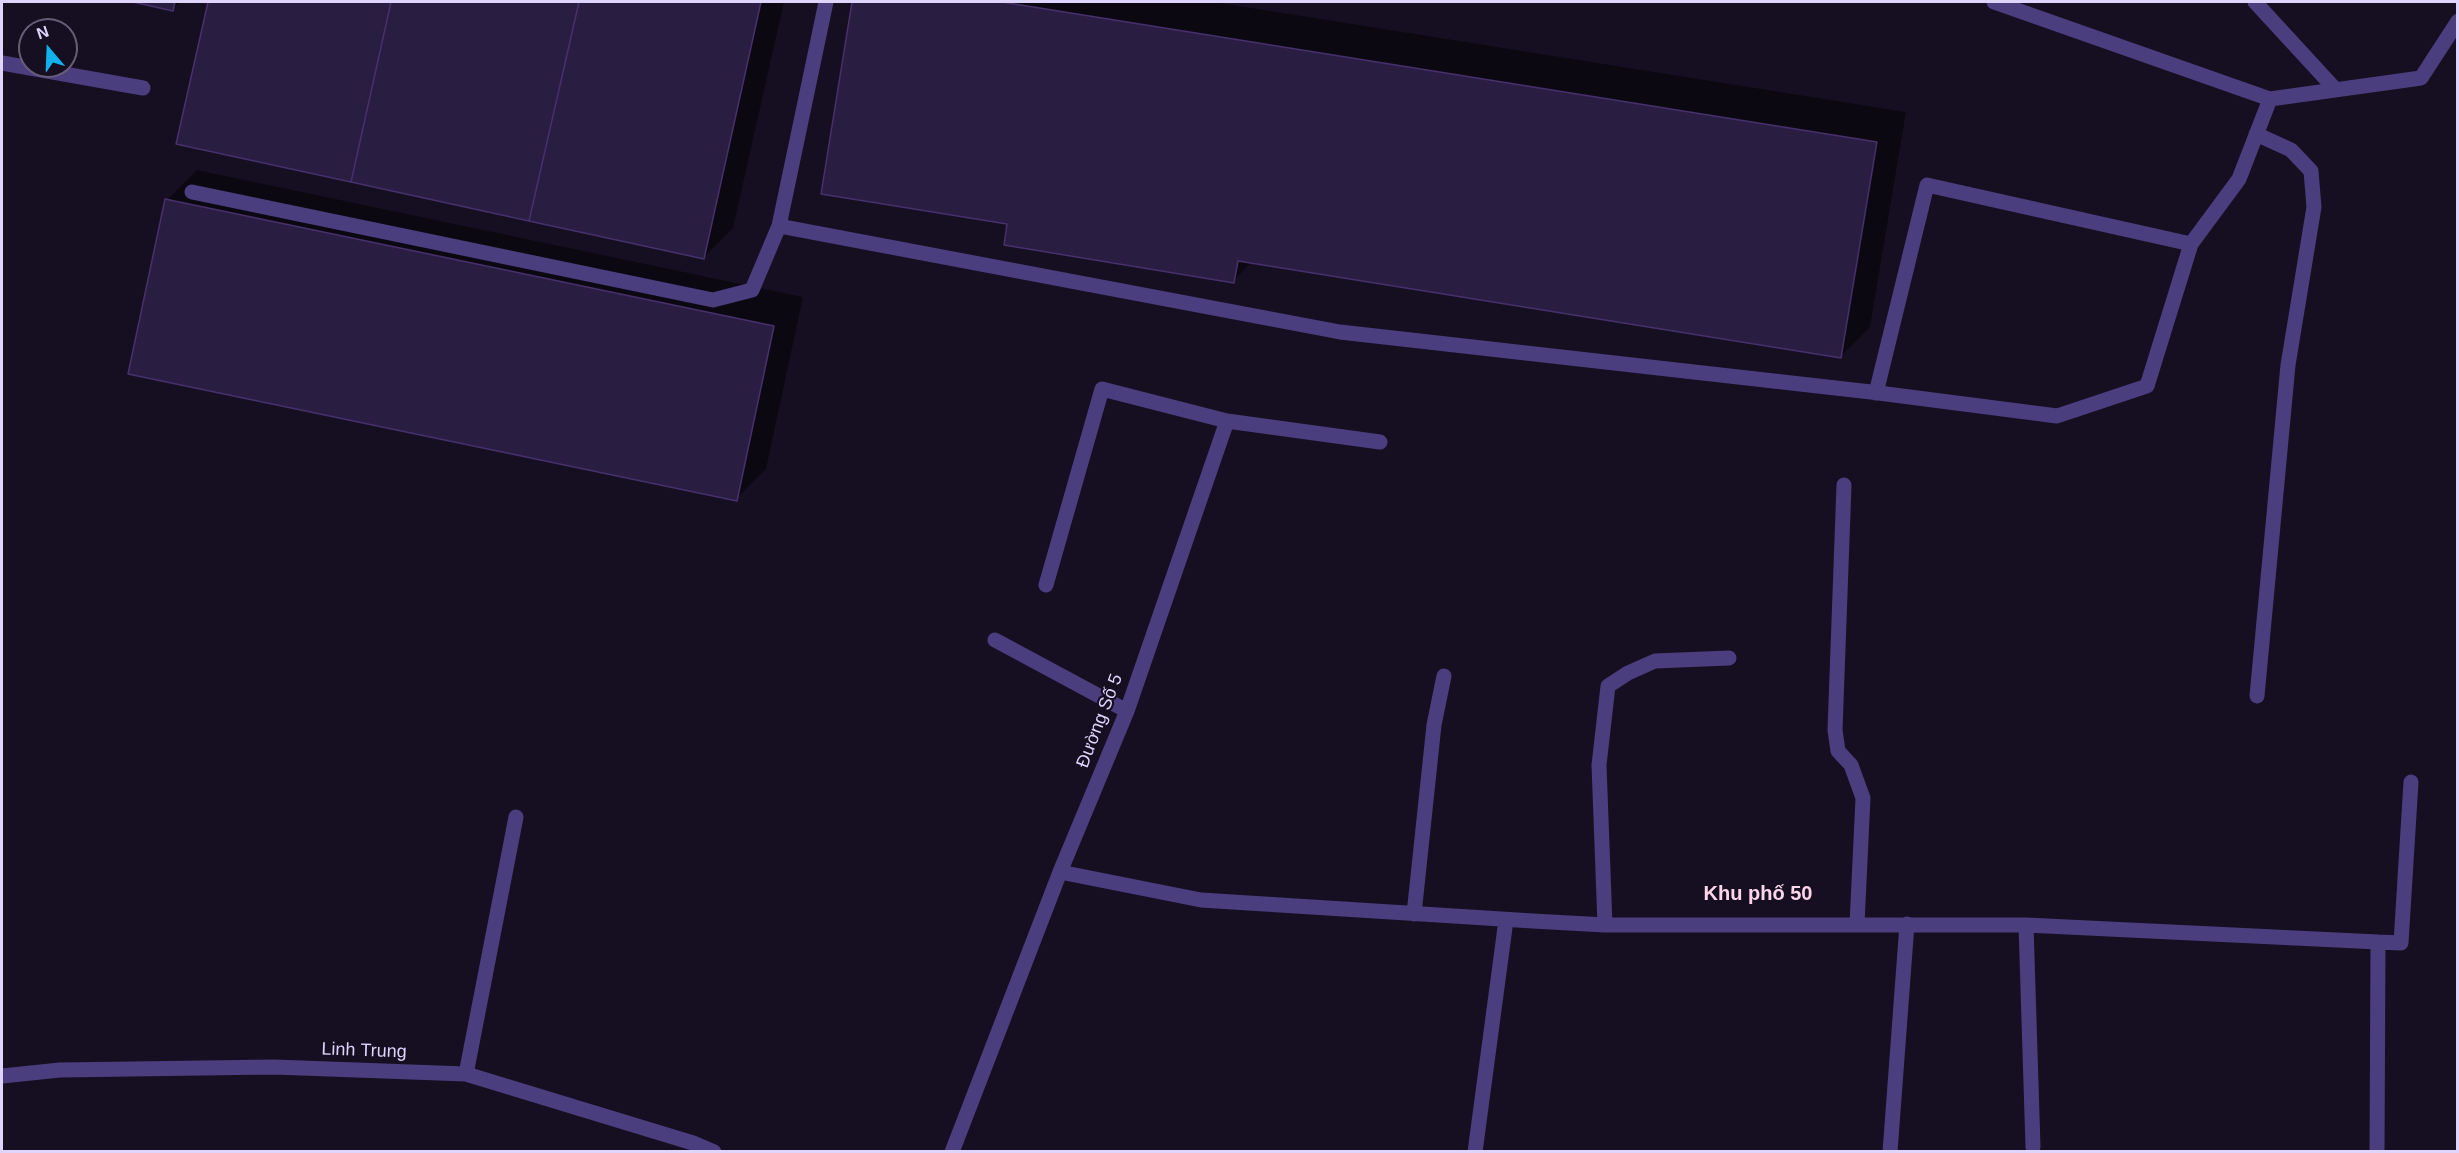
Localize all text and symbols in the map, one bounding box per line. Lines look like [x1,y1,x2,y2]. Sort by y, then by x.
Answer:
north arrow [18,18,78,78]
text: N [34,22,51,42]
street label: Đường Số 5 [1072,671,1128,771]
district label: Khu phố 50 [1704,882,1812,906]
street label: Linh Trung [321,1039,407,1063]

